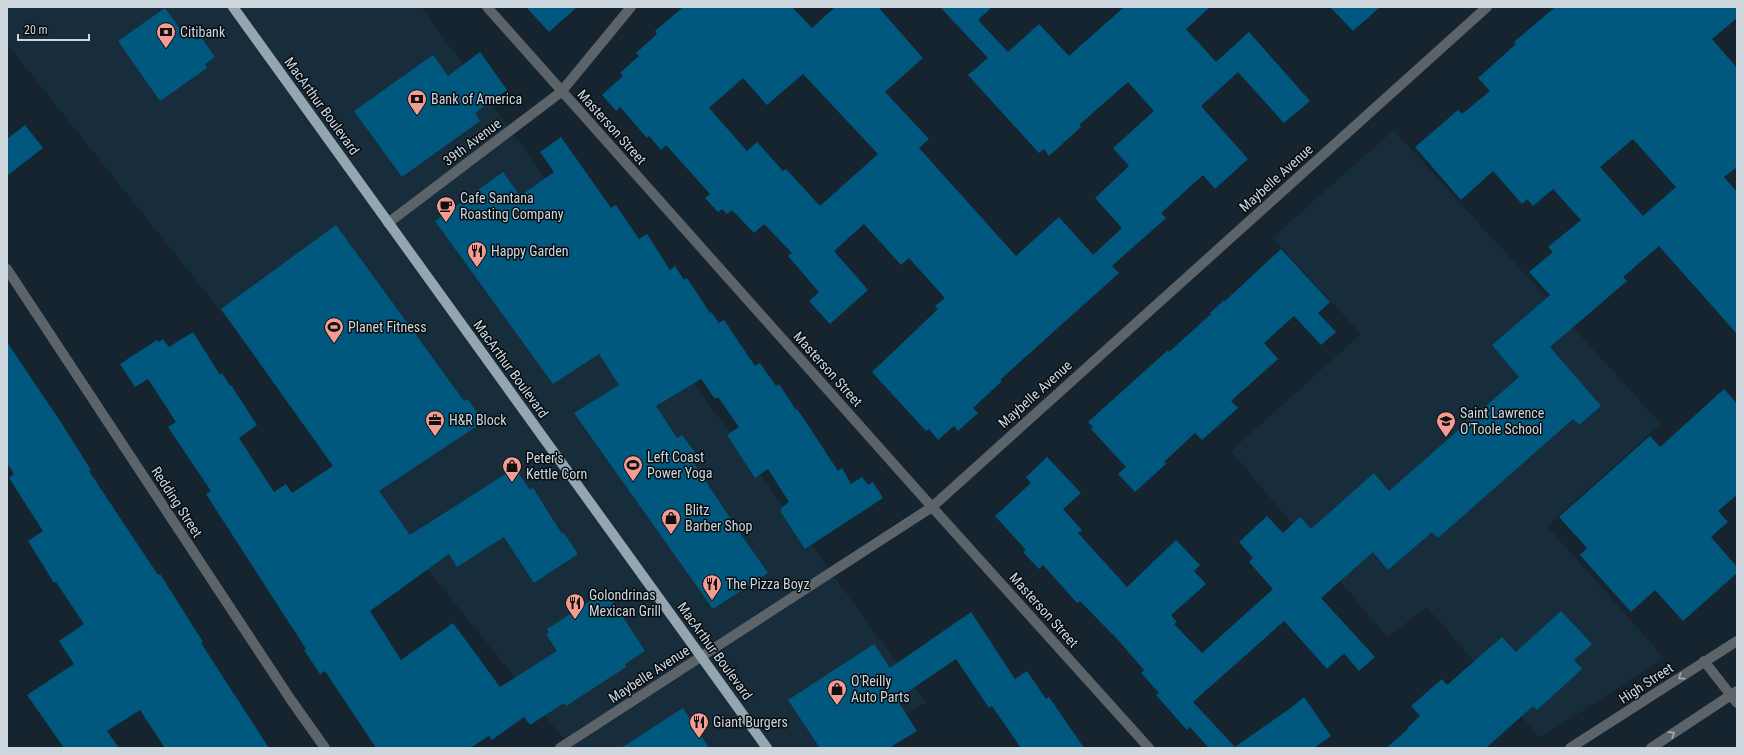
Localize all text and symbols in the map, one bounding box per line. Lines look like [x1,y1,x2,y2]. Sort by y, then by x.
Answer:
scale bar [18,16,89,42]
bank icon: Citibank [155,21,177,49]
text: 20 m [24,23,48,37]
place label: Citibank [180,24,226,40]
street label: MacArthur Boulevard [281,54,363,158]
street label: Masterson Street [574,86,650,168]
bank icon: Bank of America [406,88,428,116]
place label: Bank of America [431,91,522,107]
street label: 39th Avenue [440,115,504,169]
street label: Maybelle Avenue [1236,141,1316,215]
place label: Cafe Santana Roasting Company [460,190,564,222]
cafe icon: Cafe Santana Roasting Company [435,195,457,223]
restaurant icon: Happy Garden [466,240,488,268]
place label: Happy Garden [491,243,569,259]
sports icon: Planet Fitness [323,316,345,344]
street label: MacArthur Boulevard [470,317,552,421]
place label: Planet Fitness [348,319,427,335]
street label: Masterson Street [790,328,866,410]
street label: Maybelle Avenue [995,357,1075,431]
place label: Saint Lawrence O'Toole School [1460,405,1545,437]
office icon: H&R Block [424,409,446,437]
school or university icon: Saint Lawrence O'Toole School [1435,410,1457,438]
place label: H&R Block [449,412,507,428]
place label: Left Coast Power Yoga [647,449,712,481]
place label: Peter's Kettle Corn [526,450,587,482]
sports icon: Left Coast Power Yoga [622,454,644,482]
shop icon: Peter's Kettle Corn [501,455,523,483]
street label: Redding Street [148,464,206,540]
place label: Blitz Barber Shop [685,502,753,534]
shop icon: Blitz Barber Shop [660,507,682,535]
street label: Masterson Street [1006,569,1082,651]
restaurant icon: The Pizza Boyz [701,573,723,601]
place label: The Pizza Boyz [726,576,810,592]
place label: Golondrinas Mexican Grill [589,587,661,619]
restaurant icon: Golondrinas Mexican Grill [564,592,586,620]
street label: MacArthur Boulevard [674,599,756,703]
street label: Maybelle Avenue [606,642,693,706]
street label: High Street [1616,660,1676,706]
one-way arrow [1678,672,1685,679]
place label: O'Reilly Auto Parts [851,673,910,705]
shop icon: O'Reilly Auto Parts [826,678,848,706]
restaurant icon: Giant Burgers [688,711,710,739]
place label: Giant Burgers [713,714,788,730]
one-way arrow [1668,731,1675,739]

